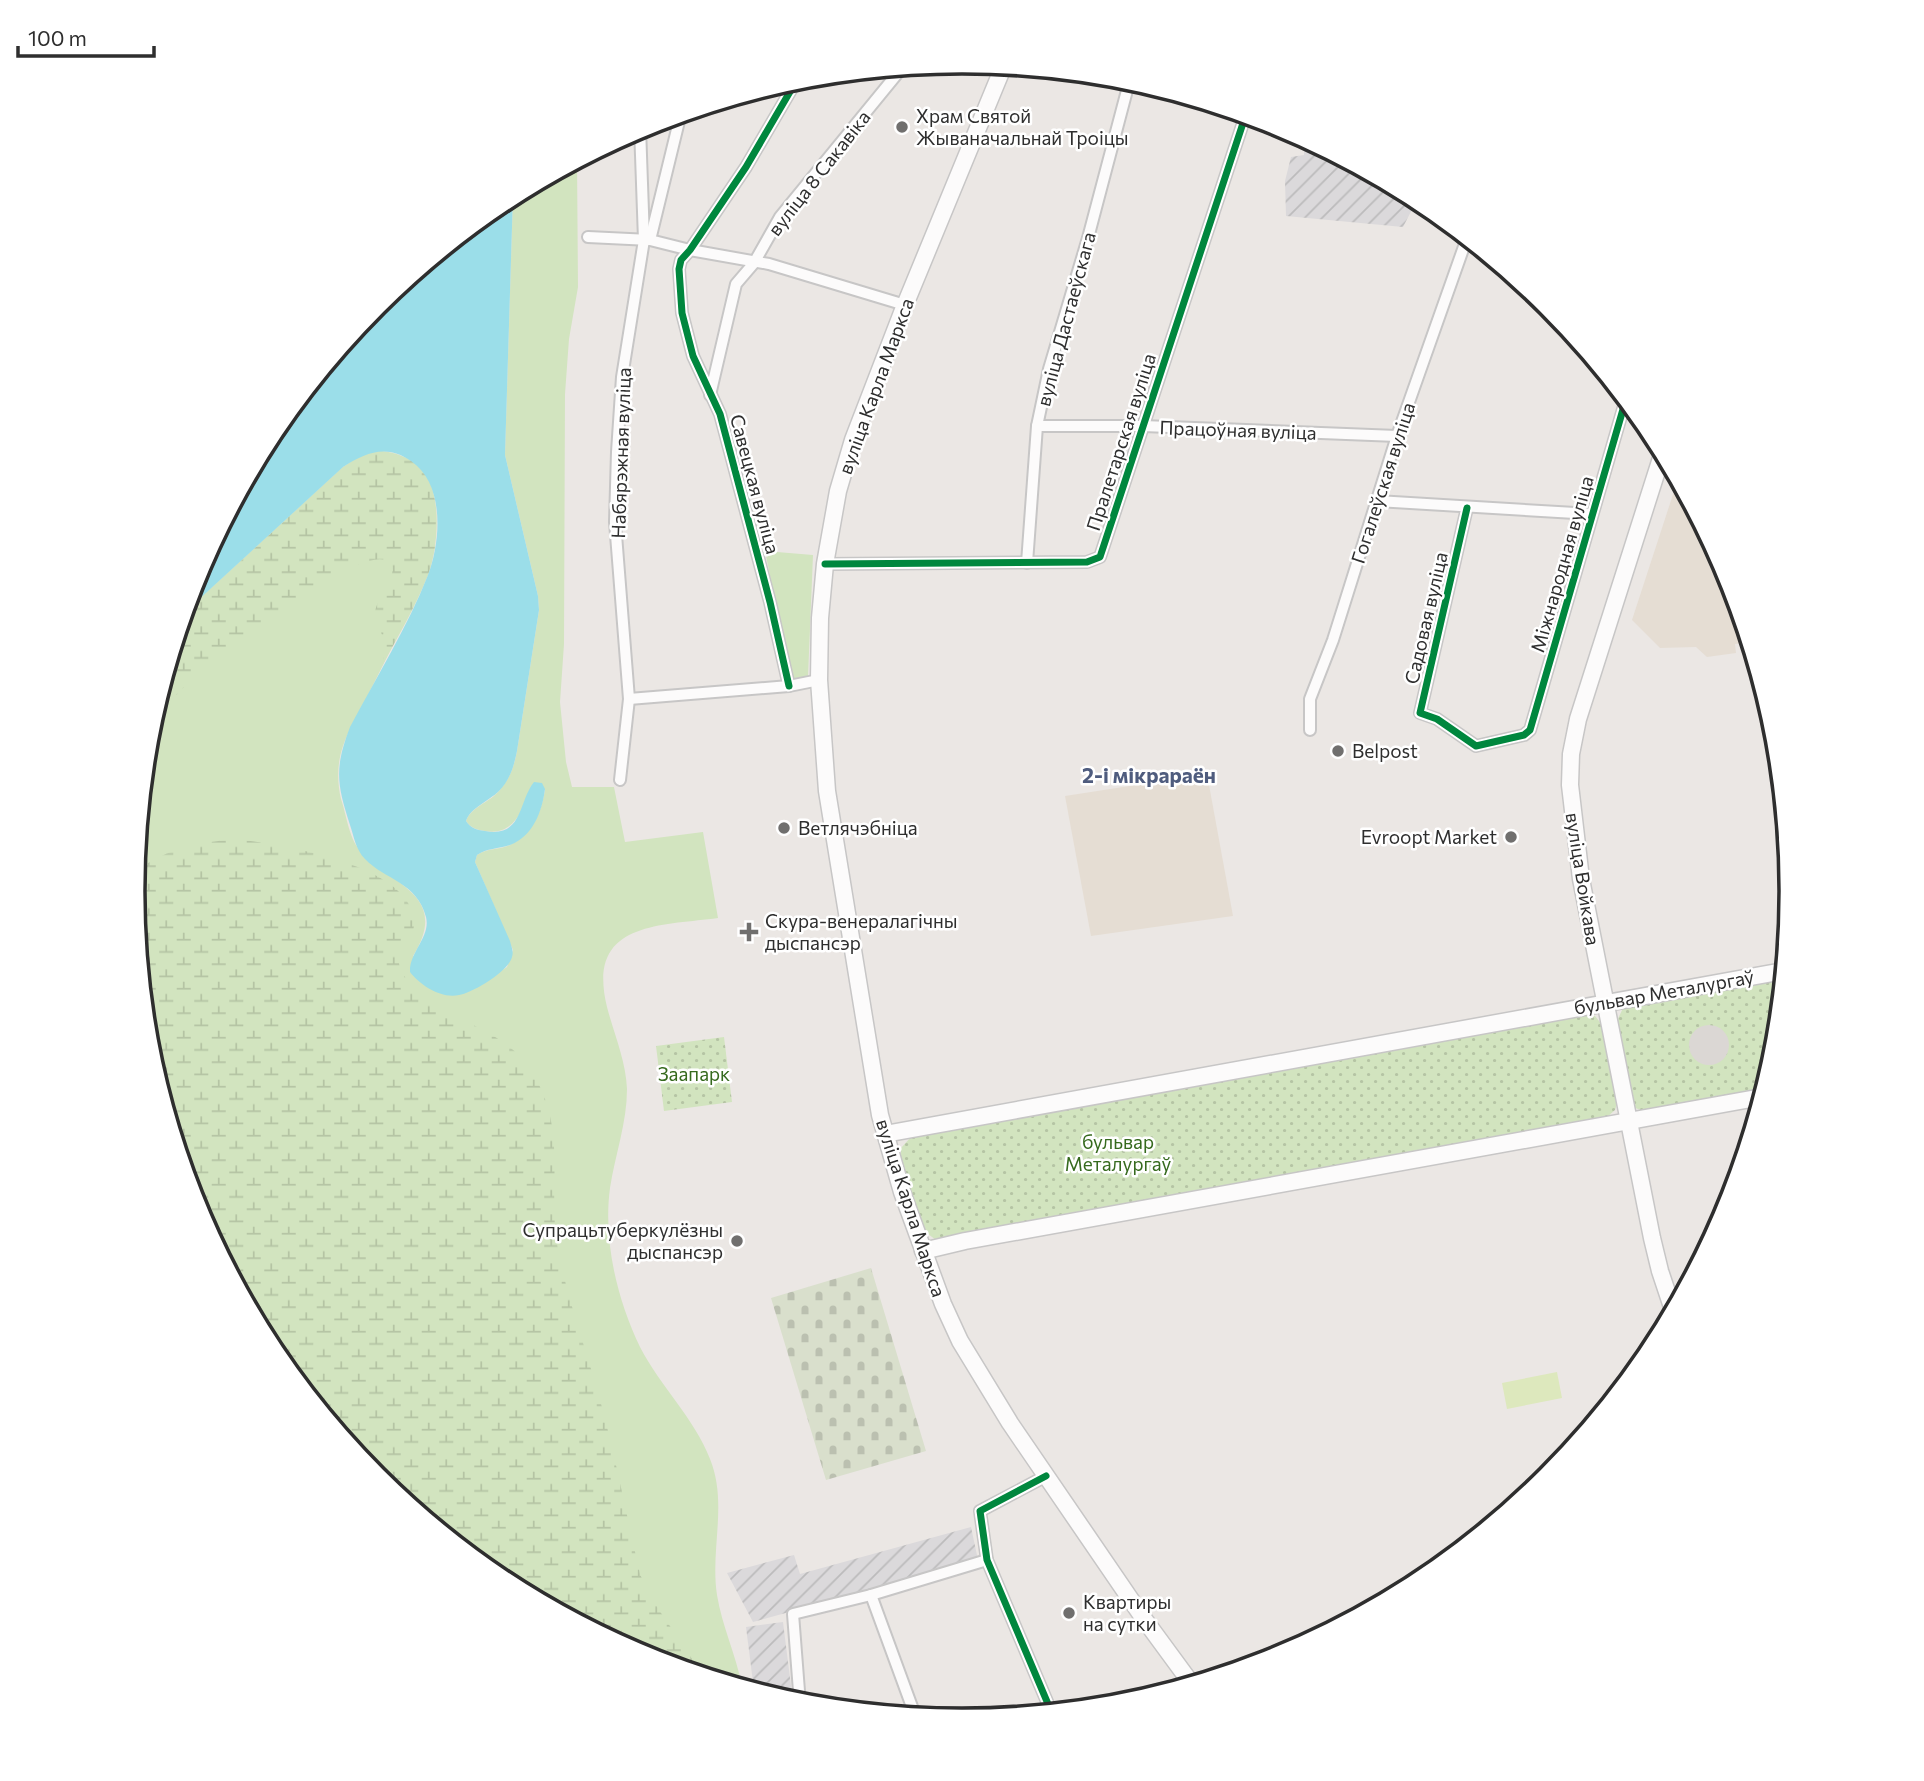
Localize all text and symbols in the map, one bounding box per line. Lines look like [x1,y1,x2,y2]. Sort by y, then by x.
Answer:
scale bar [18,14,154,58]
text: 100 m [28,25,87,50]
place label: Храм Святой Жываначальнай Троіцы [916,104,1129,149]
street label: вуліца 8 Сакавіка [763,105,875,240]
marker: Храм Святой Жываначальнай Троіцы [894,119,910,135]
street label: вуліца Дастаеўскага [1031,229,1100,409]
street label: вуліца Карла Маркса [833,295,918,477]
street label: Пралетарская вуліца [1081,350,1160,533]
street label: Набярэжная вуліца [606,367,635,539]
street label: Гогалеўская вуліца [1346,399,1419,566]
street label: Савецкая вуліца [726,412,785,556]
street label: Працоўная вуліца [1159,415,1317,444]
street label: Міжнародная вуліца [1525,473,1598,655]
street label: Садовая вуліца [1399,550,1452,686]
place label: Belpost [1352,739,1418,762]
marker: Belpost [1330,743,1346,759]
district label: 2-і мікрараён [1082,762,1216,787]
street label: вуліца Войкава [1562,811,1605,947]
place label: Ветлячэбніца [798,816,918,839]
marker: Ветлячэбніца [776,820,792,836]
place label: Evroopt Market [1361,825,1497,848]
marker: Evroopt Market [1503,829,1519,845]
place label: Скура-венералагічны дыспансэр [765,909,958,954]
marker: Скура-венералагічны дыспансэр [739,922,759,942]
street label: бульвар Металургаў [1572,964,1756,1019]
park label: Заапарк [658,1062,730,1085]
street label: вуліца Карла Маркса [872,1116,951,1300]
park label: бульвар Металургаў [1065,1130,1171,1175]
place label: Супрацьтуберкулёзны дыспансэр [523,1218,723,1263]
marker: Супрацьтуберкулёзны дыспансэр [729,1233,745,1249]
place label: Квартиры на сутки [1083,1590,1171,1635]
marker: Квартиры на сутки [1061,1605,1077,1621]

